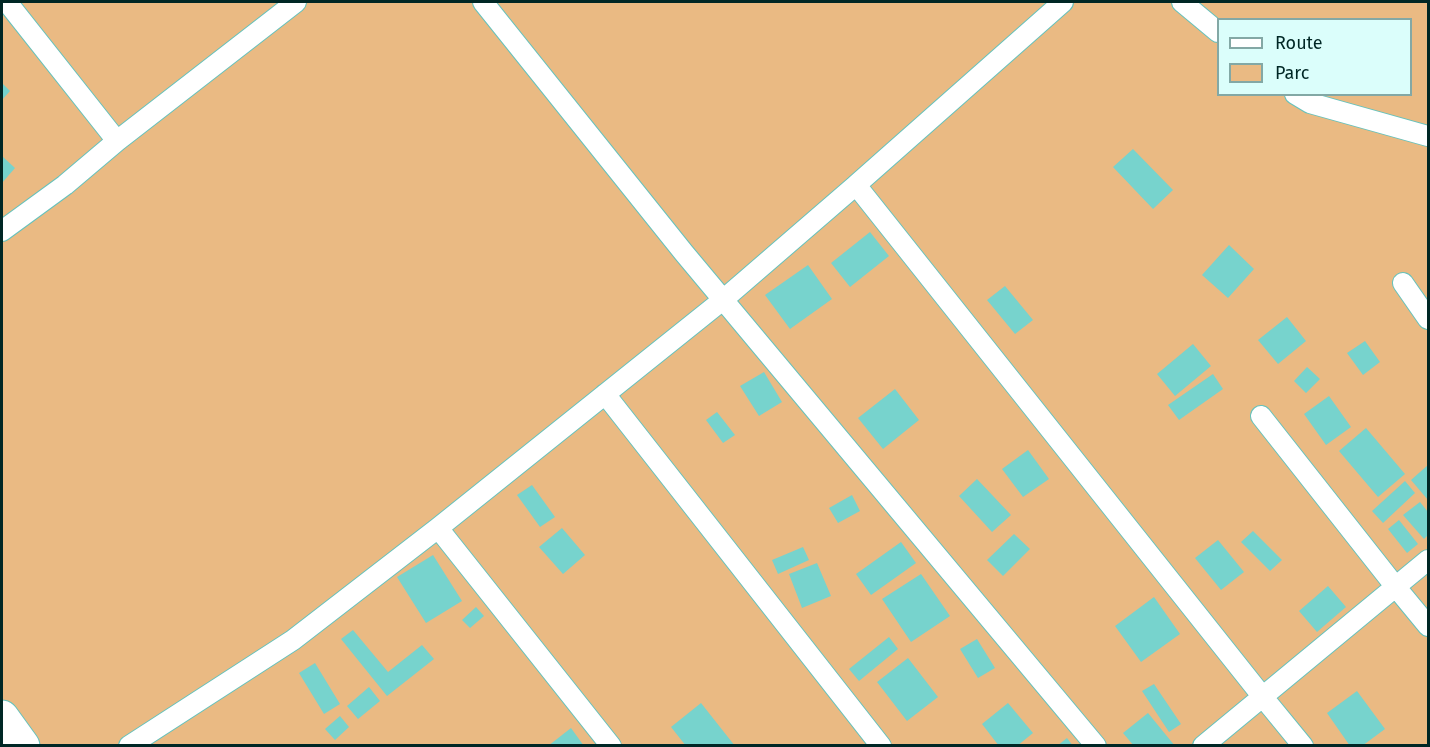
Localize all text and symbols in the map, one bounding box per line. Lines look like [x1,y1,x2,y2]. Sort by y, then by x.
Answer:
legend [1217,18,1412,96]
text: Route [1275,32,1323,54]
text: Parc [1275,62,1309,84]

